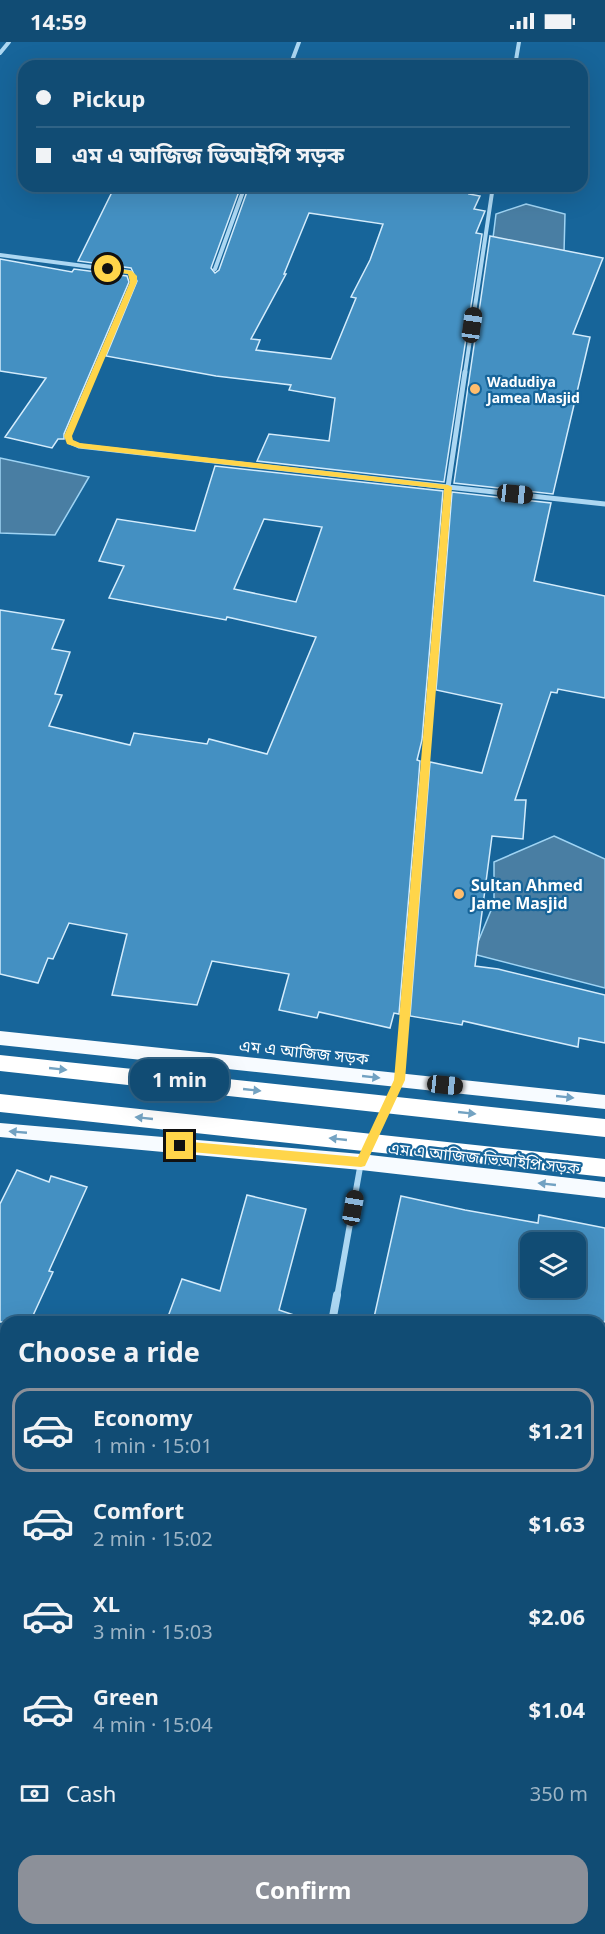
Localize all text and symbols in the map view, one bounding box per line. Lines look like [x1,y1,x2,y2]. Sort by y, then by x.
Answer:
text: 14:59 [30,6,87,36]
text: Pickup [72,83,145,113]
text: এম এ আজিজ ভিআইপি সড়ক [72,139,344,169]
route start [94,255,121,282]
car [461,306,483,344]
place label: Wadudiya Jamea Masjid [485,372,580,407]
marker: Wadudiya Jamea Masjid [468,382,482,396]
car [496,483,534,505]
place label: Sultan Ahmed Jame Masjid [469,874,583,914]
marker: Sultan Ahmed Jame Masjid [452,887,466,901]
street label: এম এ আজিজ সড়ক [238,1034,371,1070]
callout: 1 min [130,1059,230,1101]
one-way arrow [49,1064,68,1074]
text: 1 min [152,1066,207,1093]
one-way arrow [362,1072,381,1082]
car [426,1074,464,1096]
one-way arrow [243,1085,262,1095]
one-way arrow [556,1092,575,1102]
one-way arrow [457,1108,476,1118]
one-way arrow [135,1113,154,1123]
one-way arrow [9,1127,28,1137]
route end [166,1132,193,1159]
one-way arrow [329,1134,348,1144]
street label: এম এ আজিজ ভিআইপি সড়ক [387,1137,582,1179]
one-way arrow [537,1179,556,1188]
car [341,1189,365,1227]
map controls [520,1232,586,1298]
button: layers [520,1232,586,1298]
text: Choose a ride [18,1333,200,1370]
text: Economy [93,1402,192,1432]
icon: car [21,1403,75,1457]
text: $1.21 [528,1415,585,1445]
text: 1 min · 15:01 [93,1432,213,1459]
text: Comfort [93,1495,184,1525]
icon: car [21,1496,75,1550]
text: $1.63 [528,1508,585,1538]
text: 2 min · 15:02 [93,1525,213,1552]
text: XL [93,1588,120,1618]
icon: car [21,1589,75,1643]
text: $2.06 [528,1601,585,1631]
text: 3 min · 15:03 [93,1618,213,1645]
text: Green [93,1681,159,1711]
icon: car [21,1682,75,1736]
text: $1.04 [528,1694,585,1724]
text: 4 min · 15:04 [93,1711,213,1738]
icon: cash [18,1777,51,1810]
text: Cash [66,1778,116,1808]
text: 350 m [530,1780,588,1807]
button: Confirm [18,1855,588,1924]

